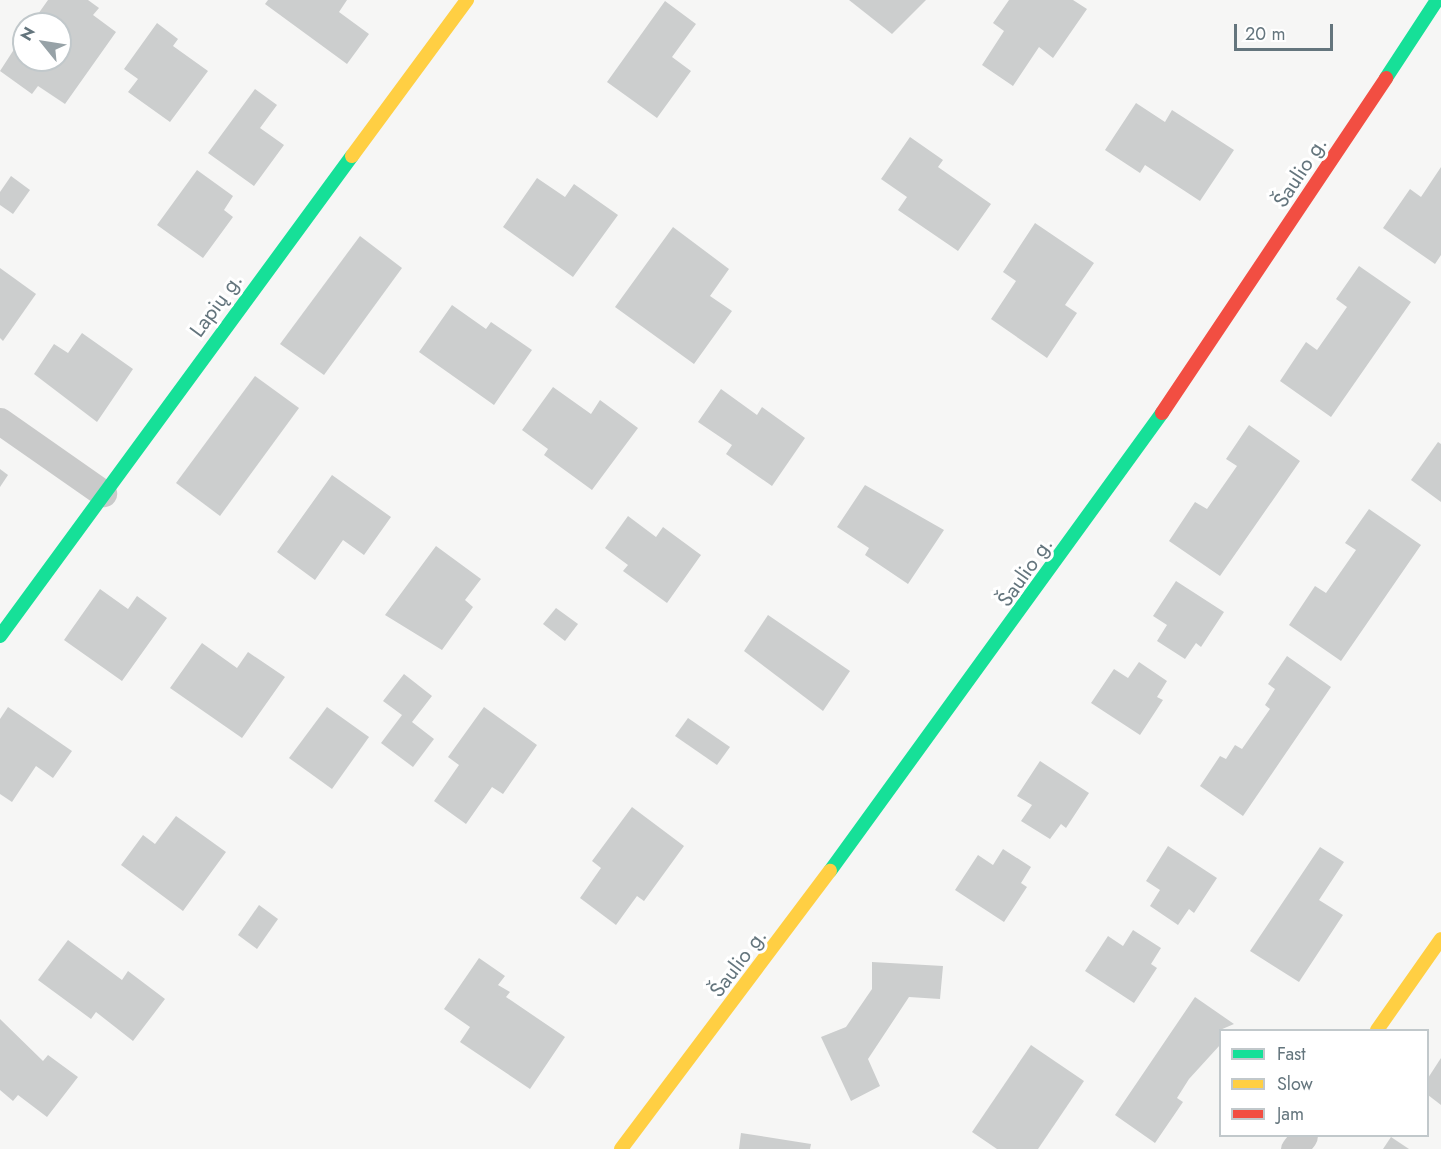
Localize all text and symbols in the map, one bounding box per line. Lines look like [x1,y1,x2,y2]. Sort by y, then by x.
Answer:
north arrow [12,12,72,72]
scale bar [1237,12,1336,50]
text: 20 m [1245,21,1285,47]
text: N [15,22,41,45]
street label: Šaulio g. [1268,132,1332,212]
street label: Lapių g. [184,268,248,342]
street label: Šaulio g. [992,532,1058,612]
street label: Šaulio g. [704,924,772,1002]
legend [1219,1029,1429,1137]
text: Fast [1277,1041,1306,1067]
text: Slow [1277,1071,1313,1097]
text: Jam [1277,1101,1304,1127]

